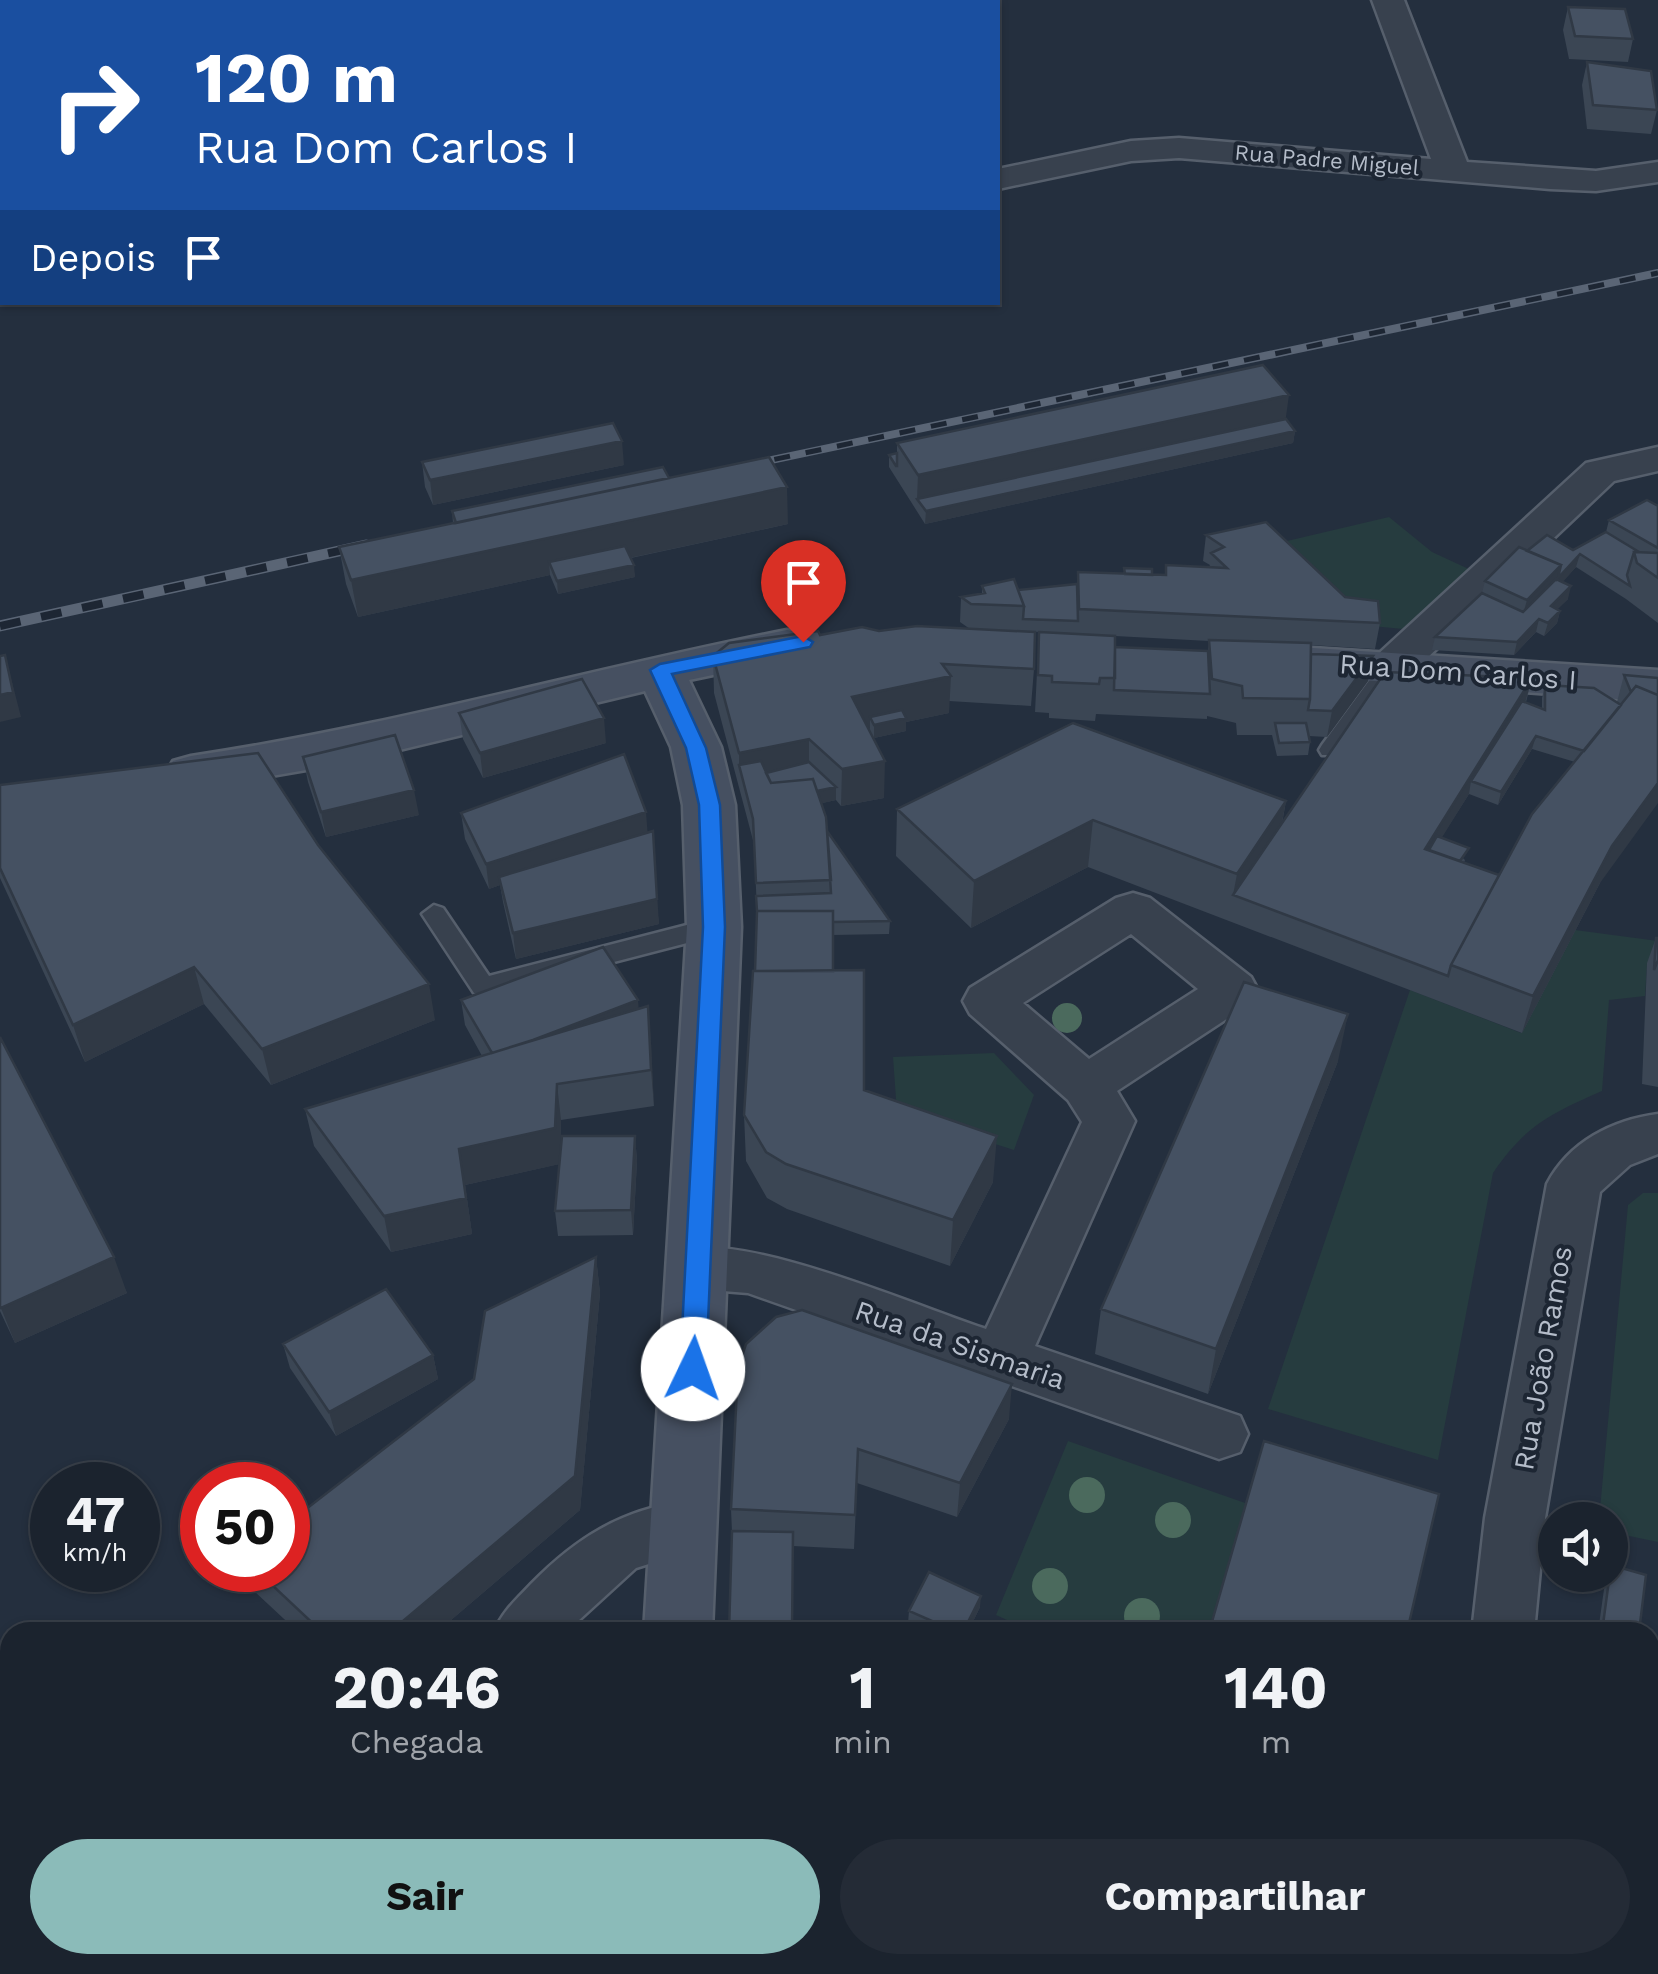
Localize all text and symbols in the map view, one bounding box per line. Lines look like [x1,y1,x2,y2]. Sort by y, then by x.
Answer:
text: 120 m [195,37,398,119]
icon: right [30,40,160,170]
text: Rua Dom Carlos I [195,121,578,174]
street label: Rua Padre Miguel [1234,139,1421,181]
icon: arrive [176,230,231,285]
text: Depois [30,236,156,280]
pin [761,540,846,643]
icon: arrive [776,555,831,610]
street label: Rua Dom Carlos I [1338,647,1578,697]
street label: Rua João Ramos [1507,1243,1579,1473]
street label: Rua da Sismaria [851,1294,1069,1396]
position arrow [641,1317,745,1421]
speed limit sign: 50 [180,1462,310,1592]
text: 47 [65,1485,125,1544]
map controls [1538,1502,1628,1592]
button: sound [1538,1502,1628,1592]
text: km/h [63,1538,127,1567]
text: 20:46 [332,1652,501,1723]
text: 1 [850,1652,875,1723]
text: 140 [1224,1652,1328,1723]
text: Chegada [350,1723,483,1761]
text: min [833,1723,892,1761]
text: m [1261,1723,1291,1761]
button: Sair [30,1839,820,1954]
button: Compartilhar [840,1839,1630,1954]

